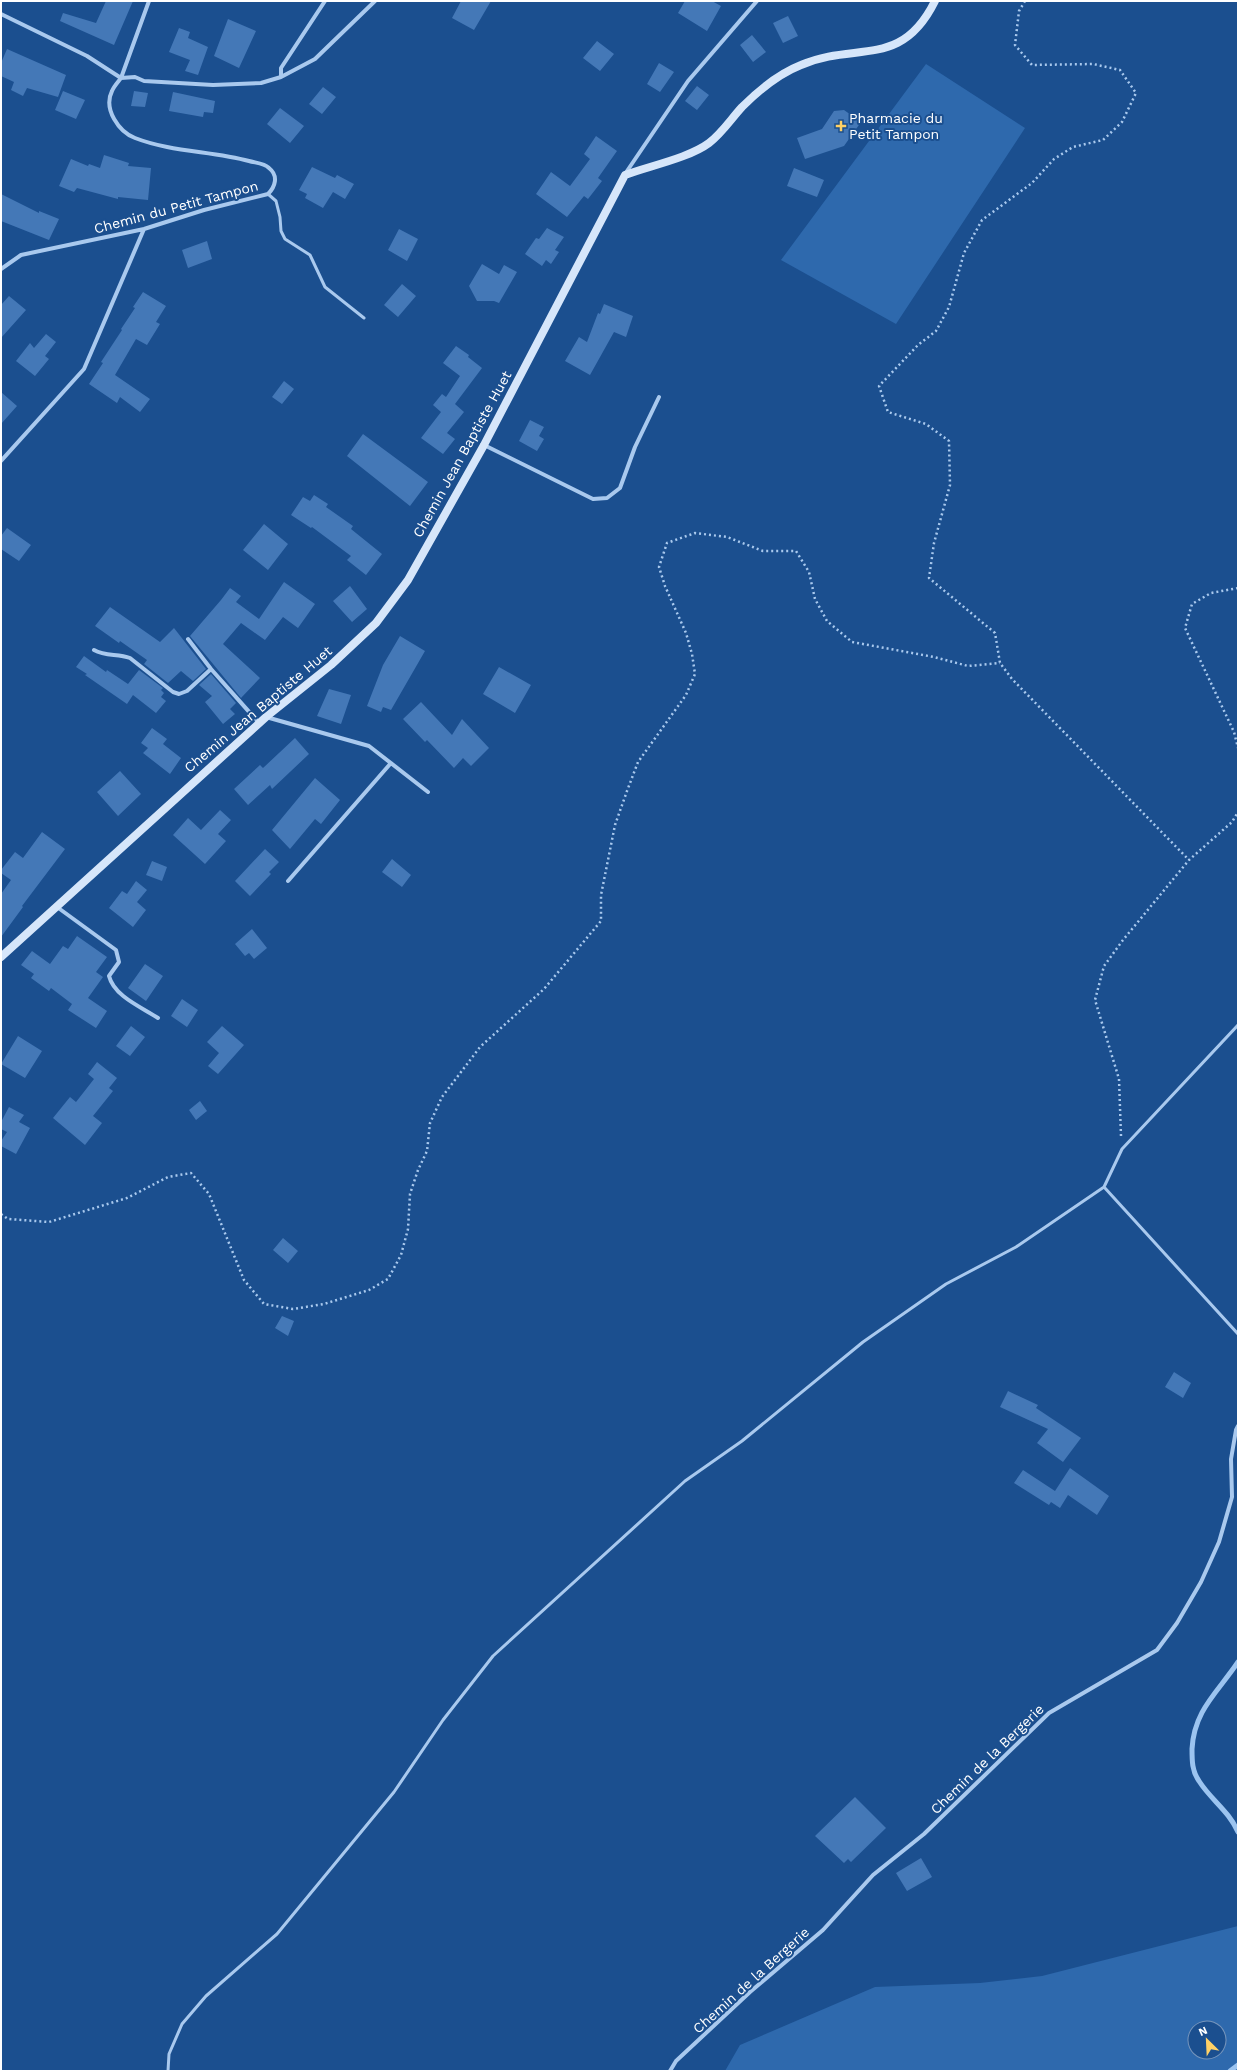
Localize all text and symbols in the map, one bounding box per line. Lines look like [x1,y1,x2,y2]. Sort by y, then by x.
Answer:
place label: Pharmacie du Petit Tampon [849,110,943,142]
marker: Pharmacie du Petit Tampon [836,121,846,131]
street label: Chemin du Petit Tampon [92,177,260,237]
street label: Chemin Jean Baptiste Huet [409,368,515,540]
street label: Chemin Jean Baptiste Huet [181,642,335,775]
street label: Chemin de la Bergerie [927,1701,1047,1817]
street label: Chemin de la Bergerie [690,1924,812,2036]
north arrow [1187,2020,1227,2060]
text: N [1197,2024,1210,2039]

